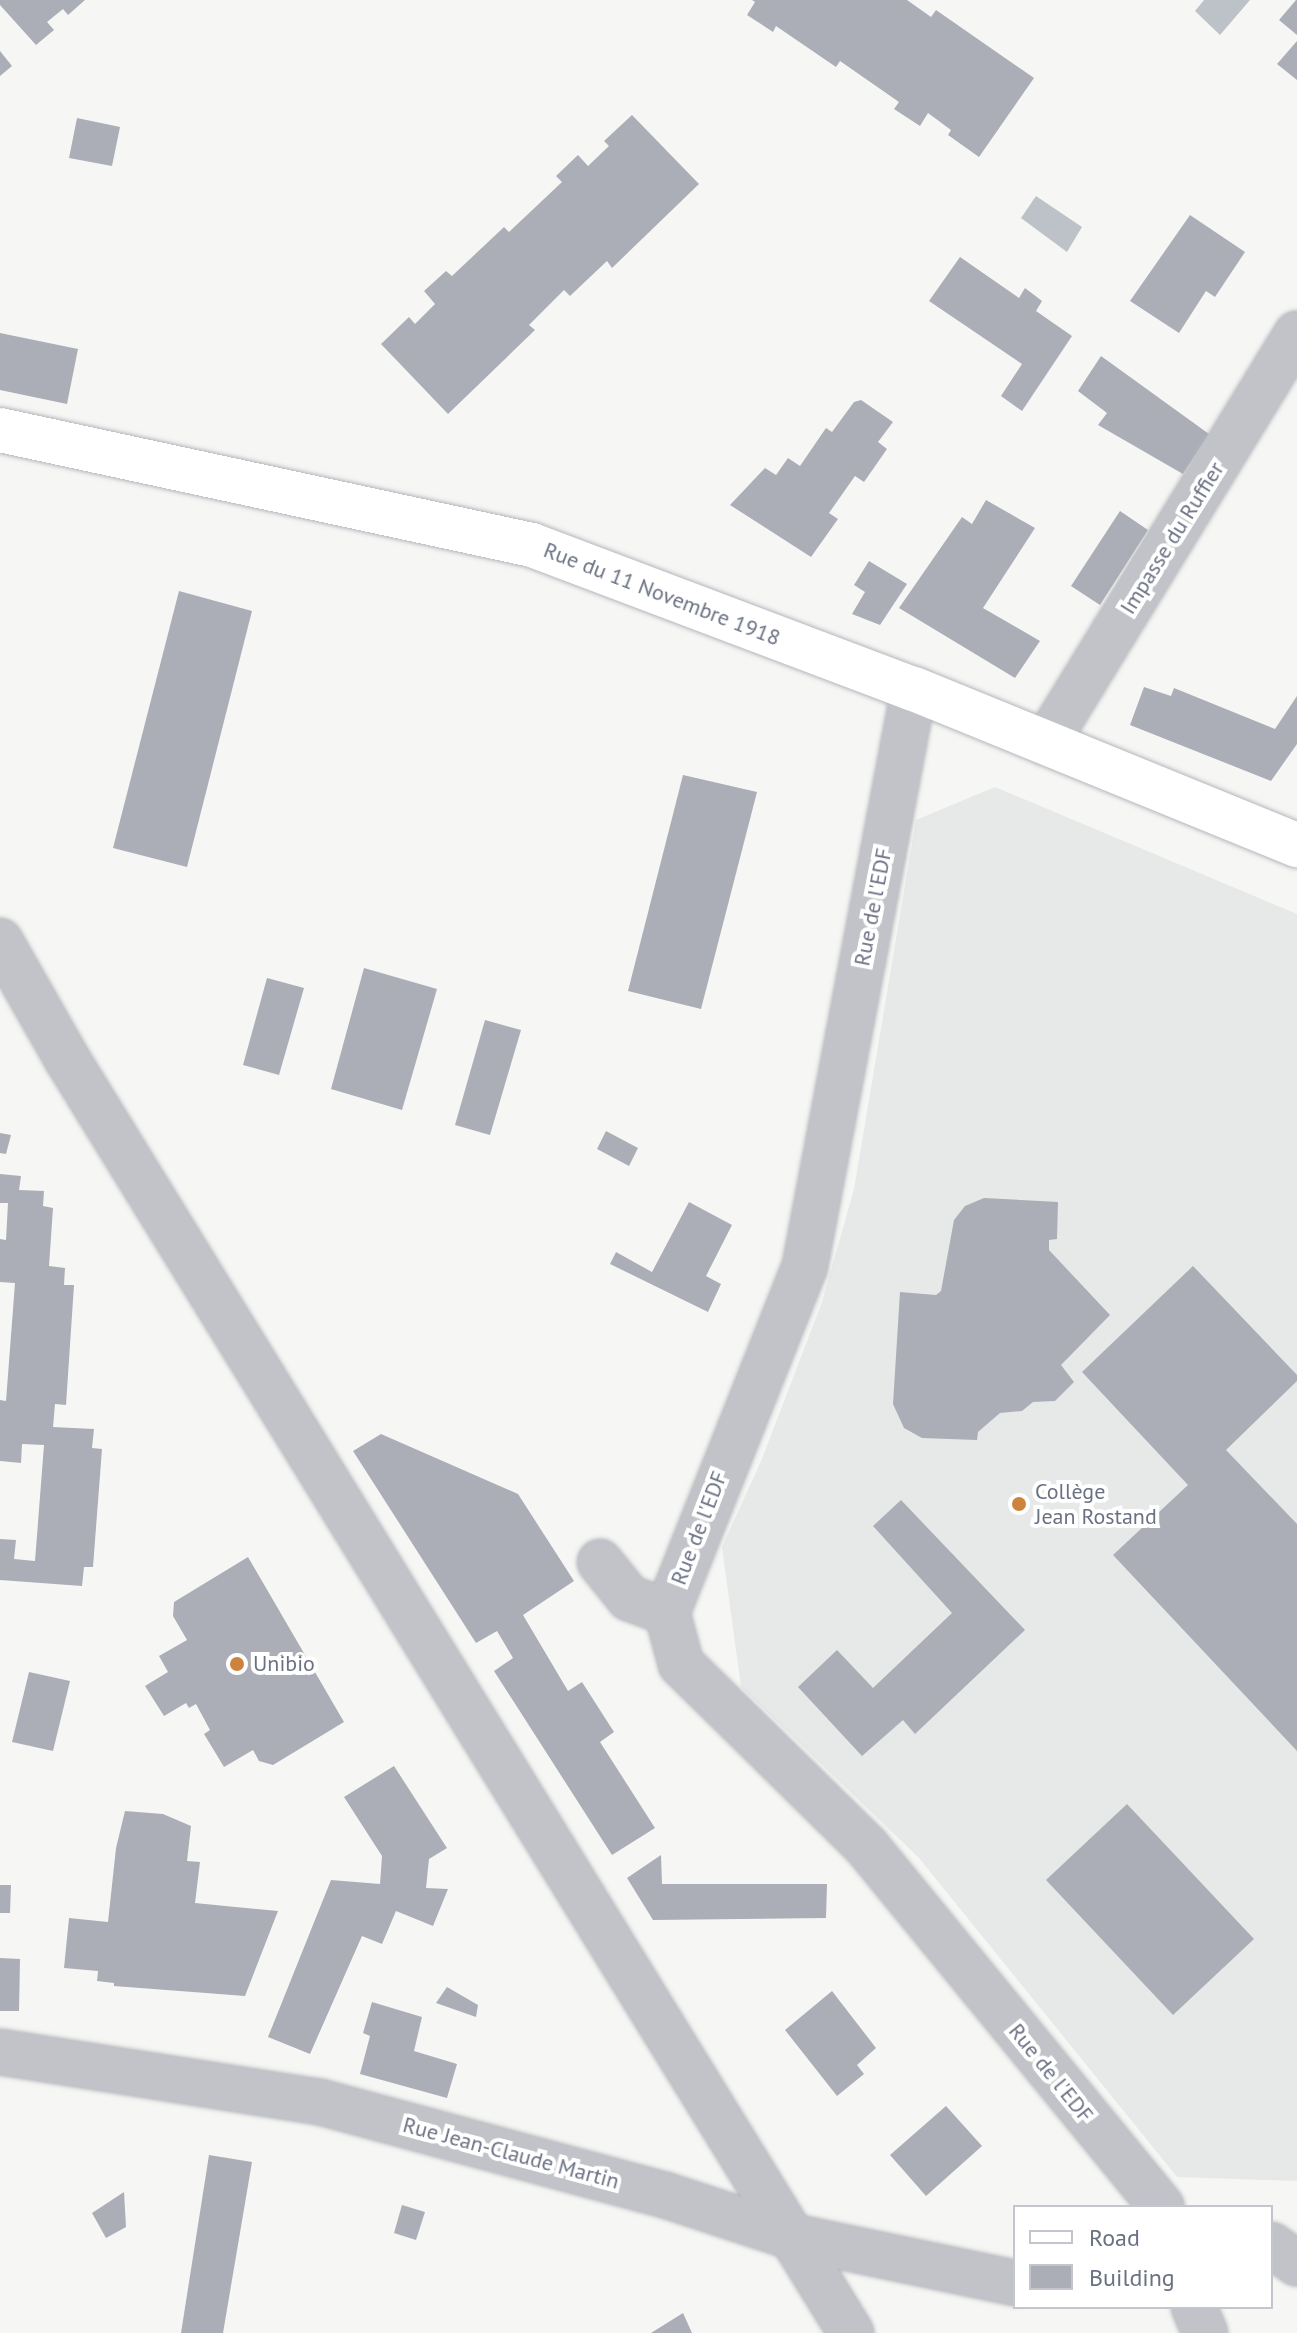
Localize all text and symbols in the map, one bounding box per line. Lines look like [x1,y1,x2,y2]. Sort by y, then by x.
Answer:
street label: Impasse du Ruffier [1115,457,1229,619]
street label: Rue du 11 Novembre 1918 [540,537,784,651]
street label: Rue de l'EDF [849,846,897,968]
street label: Rue de l'EDF [665,1468,733,1588]
place label: Collège Jean Rostand [1035,1478,1157,1530]
marker: Collège Jean Rostand [1010,1495,1028,1513]
place label: Unibio [253,1651,315,1677]
marker: Unibio [228,1655,246,1673]
street label: Rue de l'EDF [1003,2018,1099,2128]
street label: Rue Jean-Claude Martin [400,2111,622,2195]
legend [1013,2205,1273,2309]
text: Road [1089,2222,1140,2253]
text: Building [1089,2262,1175,2293]

